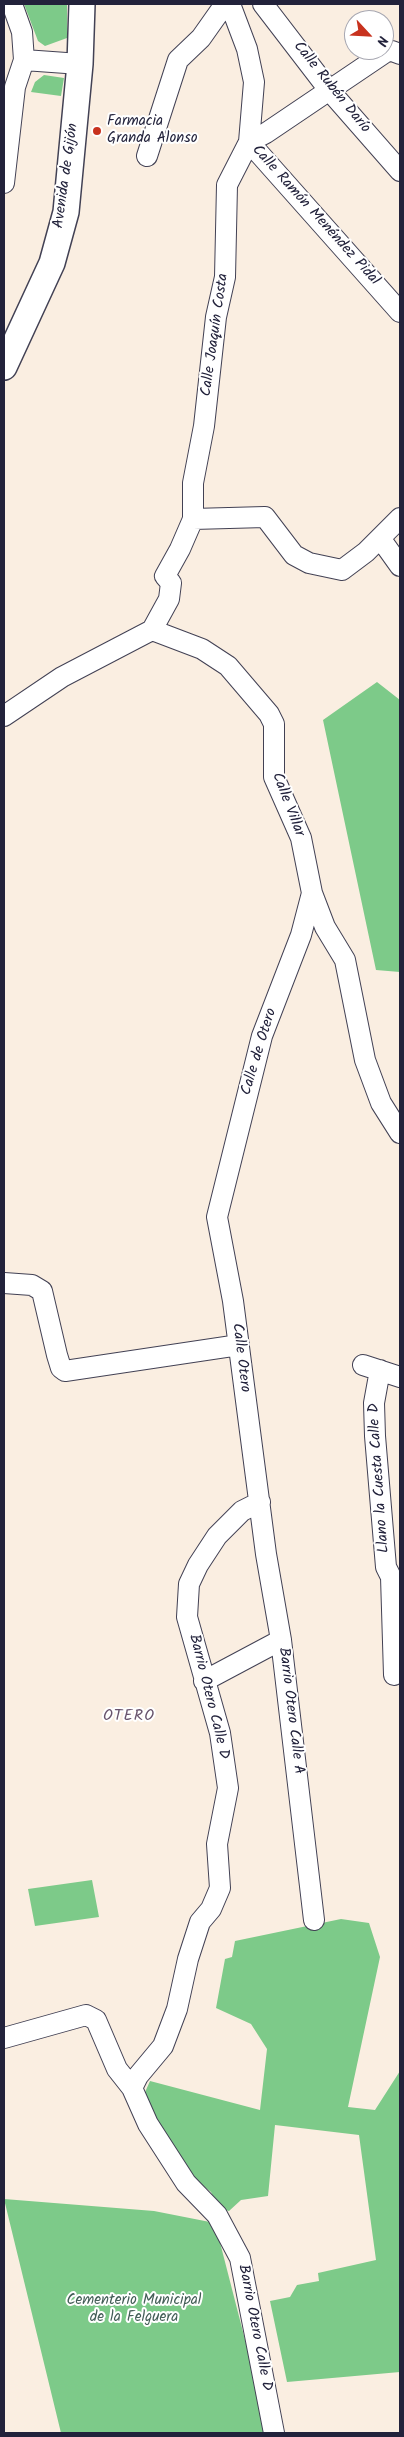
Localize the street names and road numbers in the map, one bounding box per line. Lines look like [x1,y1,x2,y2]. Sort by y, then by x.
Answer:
street label: Calle Rubén Darío [289,39,373,137]
street label: Avenida de Gijón [51,122,83,230]
street label: Calle Ramón Menéndez Pidal [247,142,383,290]
street label: Calle Joaquín Costa [198,272,234,398]
street label: Calle Villar [267,770,307,840]
street label: Calle de Otero [238,1006,282,1098]
street label: Calle Otero [227,1322,253,1394]
street label: Llano la Cuesta Calle D [366,1402,394,1554]
street label: Barrio Otero Calle D [184,1633,232,1761]
street label: Barrio Otero Calle A [273,1647,307,1775]
street label: Barrio Otero Calle D [233,2263,275,2393]

